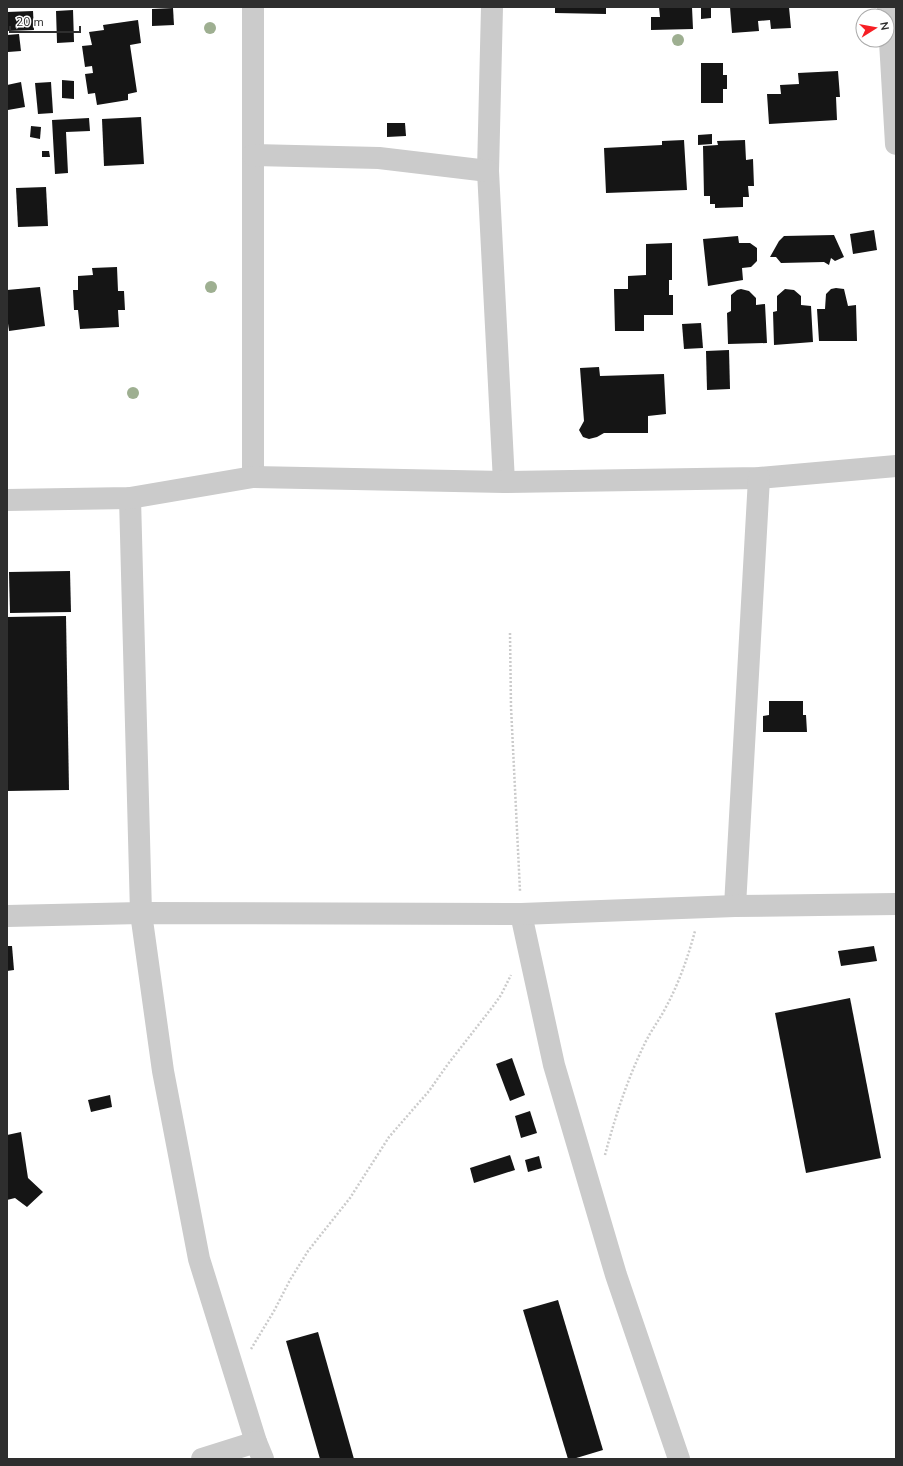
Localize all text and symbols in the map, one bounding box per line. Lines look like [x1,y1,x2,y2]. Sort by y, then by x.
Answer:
scale bar [10,8,80,34]
north arrow [855,8,895,48]
text: 20 m [16,14,44,30]
text: N [876,21,892,32]

